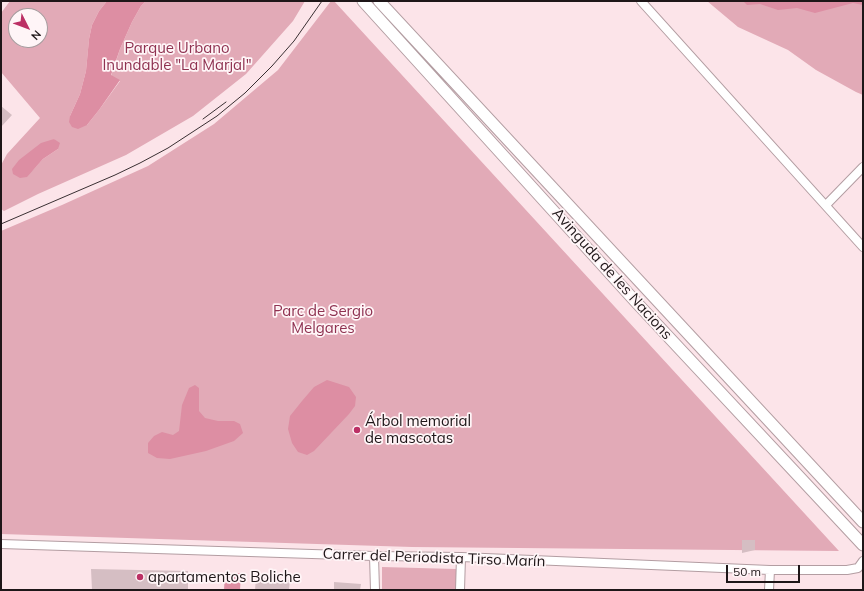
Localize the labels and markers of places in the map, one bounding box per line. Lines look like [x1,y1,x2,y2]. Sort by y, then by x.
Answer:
place label: Árbol memorial de mascotas [365,412,471,447]
marker: Árbol memorial de mascotas [352,425,362,435]
place label: apartamentos Boliche [148,568,301,586]
marker: apartamentos Boliche [135,572,145,582]

